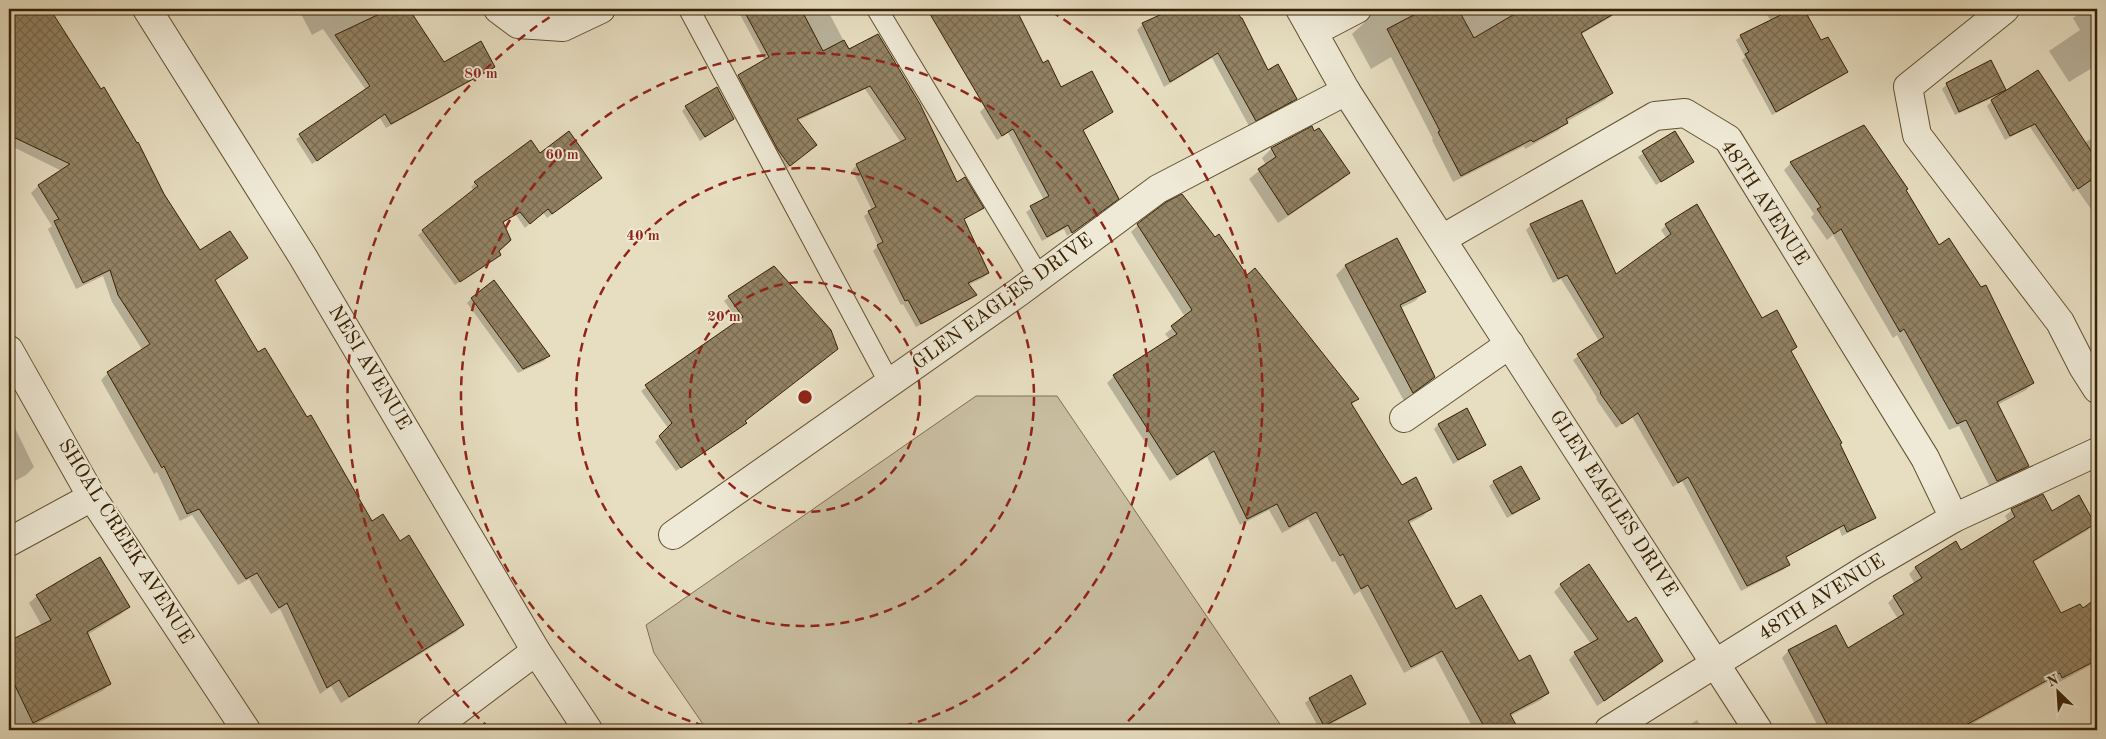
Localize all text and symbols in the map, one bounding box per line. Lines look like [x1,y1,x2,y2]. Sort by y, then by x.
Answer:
text: 80 m [464,67,498,82]
street label: 48TH AVENUE [1716,137,1812,269]
text: 60 m [545,148,579,163]
text: 40 m [626,229,660,244]
street label: GLEN EAGLES DRIVE [909,230,1097,374]
street label: NESI AVENUE [324,302,414,434]
text: 20 m [707,310,741,325]
centre of rings [796,388,814,406]
street label: GLEN EAGLES DRIVE [1545,407,1681,601]
street label: SHOAL CREEK AVENUE [54,436,196,648]
street label: 48TH AVENUE [1755,551,1889,645]
north arrow [2034,666,2084,716]
text: N [2045,672,2061,690]

